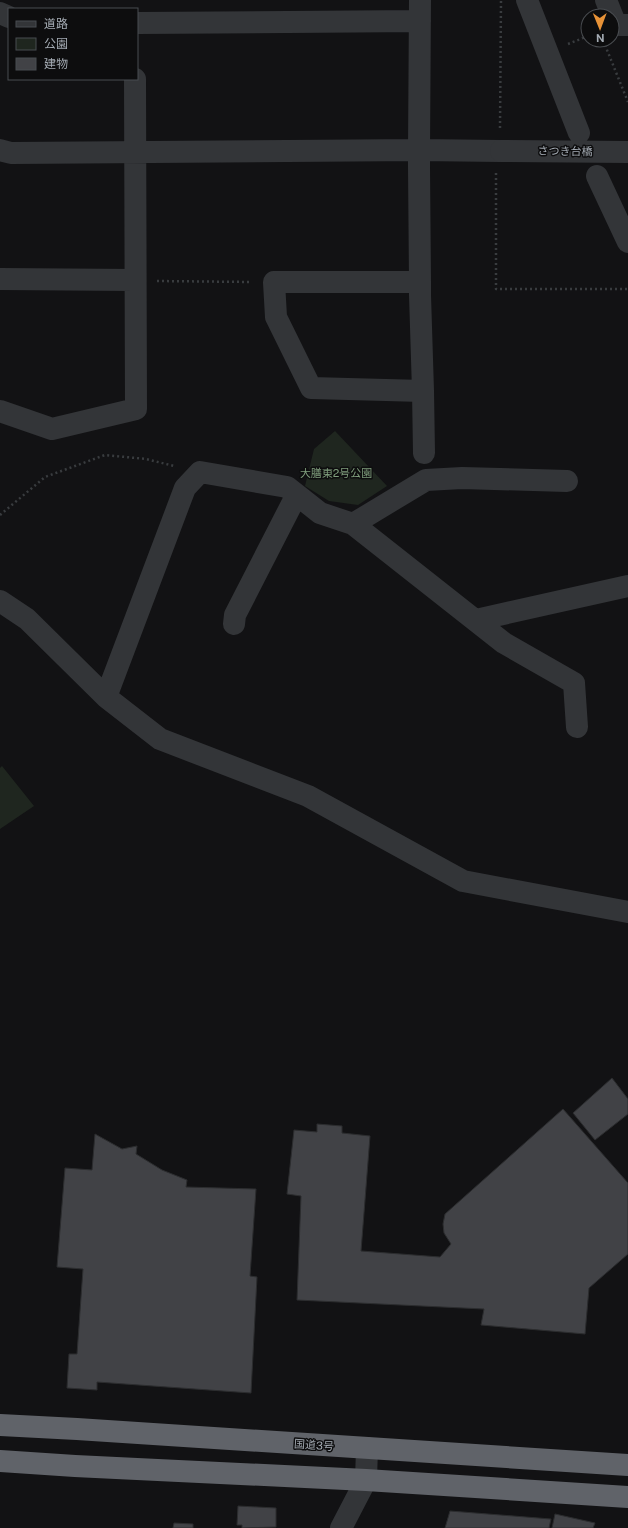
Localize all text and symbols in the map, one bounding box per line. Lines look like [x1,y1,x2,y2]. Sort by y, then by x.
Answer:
legend [8,8,138,80]
north arrow [580,8,620,48]
text: 道路 [44,17,68,31]
text: N [596,32,605,44]
text: 公園 [44,37,68,51]
text: 建物 [44,57,68,71]
street label: さつき台橋 [537,145,593,157]
park label: 大膳東2号公園 [300,467,372,479]
street label: 国道3号 [294,1438,334,1452]

